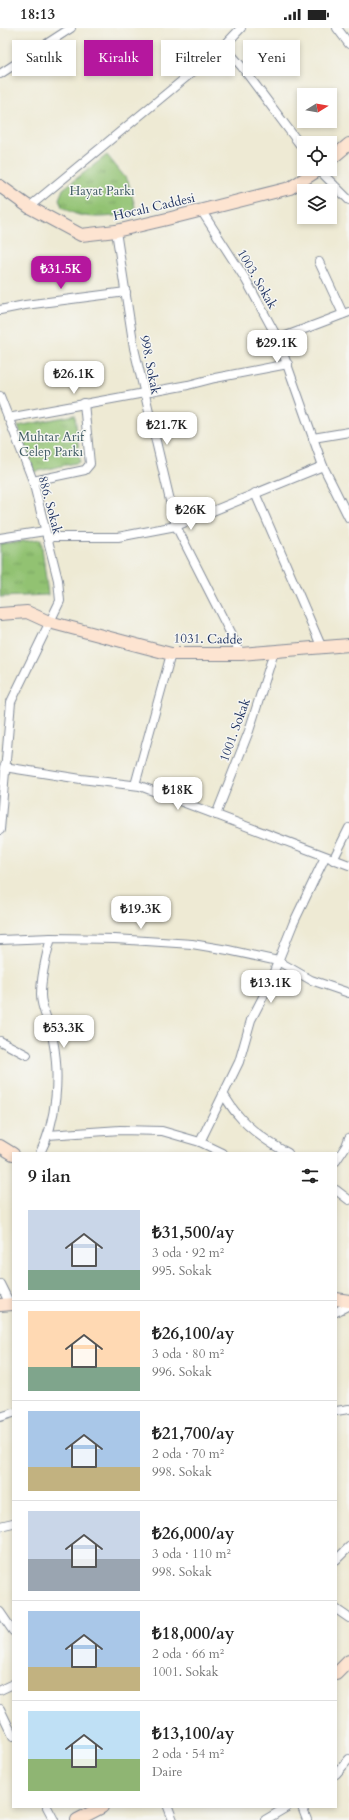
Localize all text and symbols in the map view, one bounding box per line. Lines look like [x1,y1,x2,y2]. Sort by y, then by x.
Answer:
text: 18:13 [20,4,55,24]
chip: Satılık [12,40,76,76]
chip: Kiralık [84,40,153,76]
chip: Filtreler [161,40,235,76]
chip: Yeni [243,40,300,76]
north arrow [297,88,337,128]
map controls [297,88,337,224]
button: locate [297,136,337,176]
park label: Hayat Parkı [69,182,135,200]
button: layers [297,184,337,224]
street label: Hocalı Caddesi [111,189,197,225]
street label: 1003. Sokak [233,246,281,312]
pin: ₺31.5K [28,256,94,290]
text: ₺31.5K [40,260,82,278]
pin: ₺29.1K [244,330,310,364]
street label: 998. Sokak [135,334,165,396]
text: ₺29.1K [256,334,298,352]
pin: ₺26.1K [41,361,107,395]
text: ₺26.1K [53,365,95,383]
pin: ₺21.7K [134,412,200,446]
text: ₺21.7K [146,416,188,434]
park label: Muhtar Arif Celep Parkı [18,428,86,461]
street label: 886. Sokak [34,474,66,536]
pin: ₺26K [167,497,215,531]
text: ₺26K [175,501,207,519]
street label: 1031. Cadde [173,629,243,649]
street label: 1001. Sokak [215,696,255,764]
pin: ₺18K [154,777,202,811]
text: ₺18K [162,781,194,799]
pin: ₺19.3K [108,896,174,930]
text: ₺19.3K [120,900,162,918]
pin: ₺13.1K [238,970,304,1004]
text: ₺13.1K [250,974,292,992]
pin: ₺53.3K [31,1015,97,1049]
text: ₺53.3K [43,1019,85,1037]
text: 9 ilan [28,1165,71,1188]
icon: filters [299,1165,321,1187]
text: ₺31,500/ay [152,1221,234,1244]
icon: home [60,1226,108,1274]
text: 3 oda · 92 m² [152,1244,224,1262]
text: 995. Sokak [152,1262,212,1280]
text: ₺26,100/ay [152,1322,234,1345]
icon: home [60,1327,108,1375]
text: 3 oda · 80 m² [152,1345,224,1363]
text: 996. Sokak [152,1363,212,1381]
text: ₺21,700/ay [152,1422,234,1445]
icon: home [60,1427,108,1475]
text: 2 oda · 70 m² [152,1445,224,1463]
text: 998. Sokak [152,1463,212,1481]
text: ₺26,000/ay [152,1522,234,1545]
icon: home [60,1527,108,1575]
text: 3 oda · 110 m² [152,1545,231,1563]
text: 998. Sokak [152,1563,212,1581]
text: ₺18,000/ay [152,1622,234,1645]
icon: home [60,1627,108,1675]
text: 2 oda · 66 m² [152,1645,224,1663]
text: 1001. Sokak [152,1663,219,1681]
text: ₺13,100/ay [152,1722,234,1745]
icon: home [60,1727,108,1775]
text: 2 oda · 54 m² [152,1745,224,1763]
text: Daire [152,1763,182,1781]

